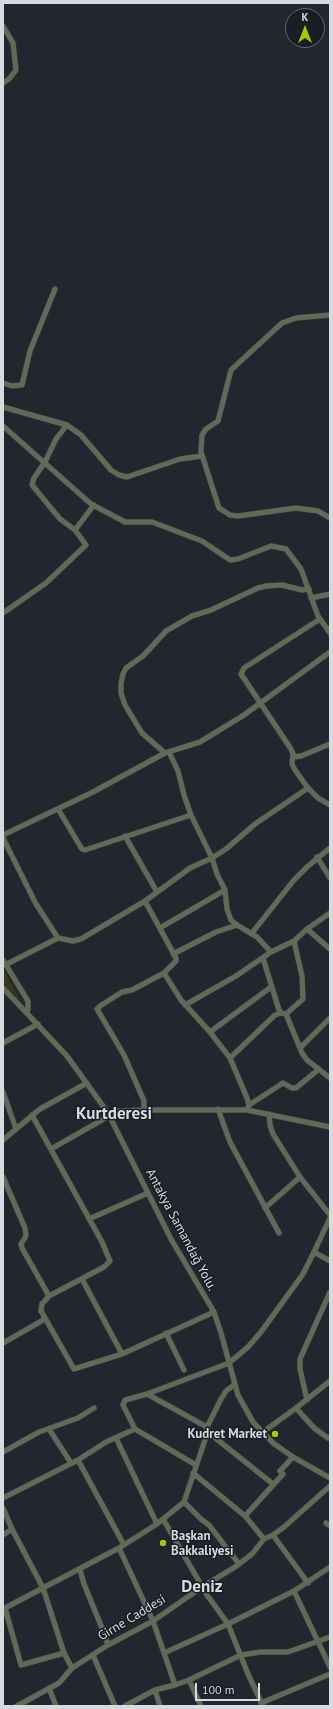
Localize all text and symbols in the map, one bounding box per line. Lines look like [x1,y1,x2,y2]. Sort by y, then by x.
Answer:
north arrow [285,8,325,48]
text: K [302,10,308,24]
district label: Kurtderesi [76,1104,152,1124]
street label: Antakya Samandağ Yolu. [142,1166,220,1294]
place label: Kudret Market [187,1426,267,1442]
marker: Kudret Market [270,1429,280,1439]
place label: Başkan Bakkaliyesi [171,1528,233,1559]
marker: Başkan Bakkaliyesi [158,1538,168,1548]
district label: Deniz [181,1577,223,1597]
street label: Girne Caddesi [95,1592,169,1644]
scale bar [197,1675,262,1701]
text: 100 m [202,1682,235,1697]

